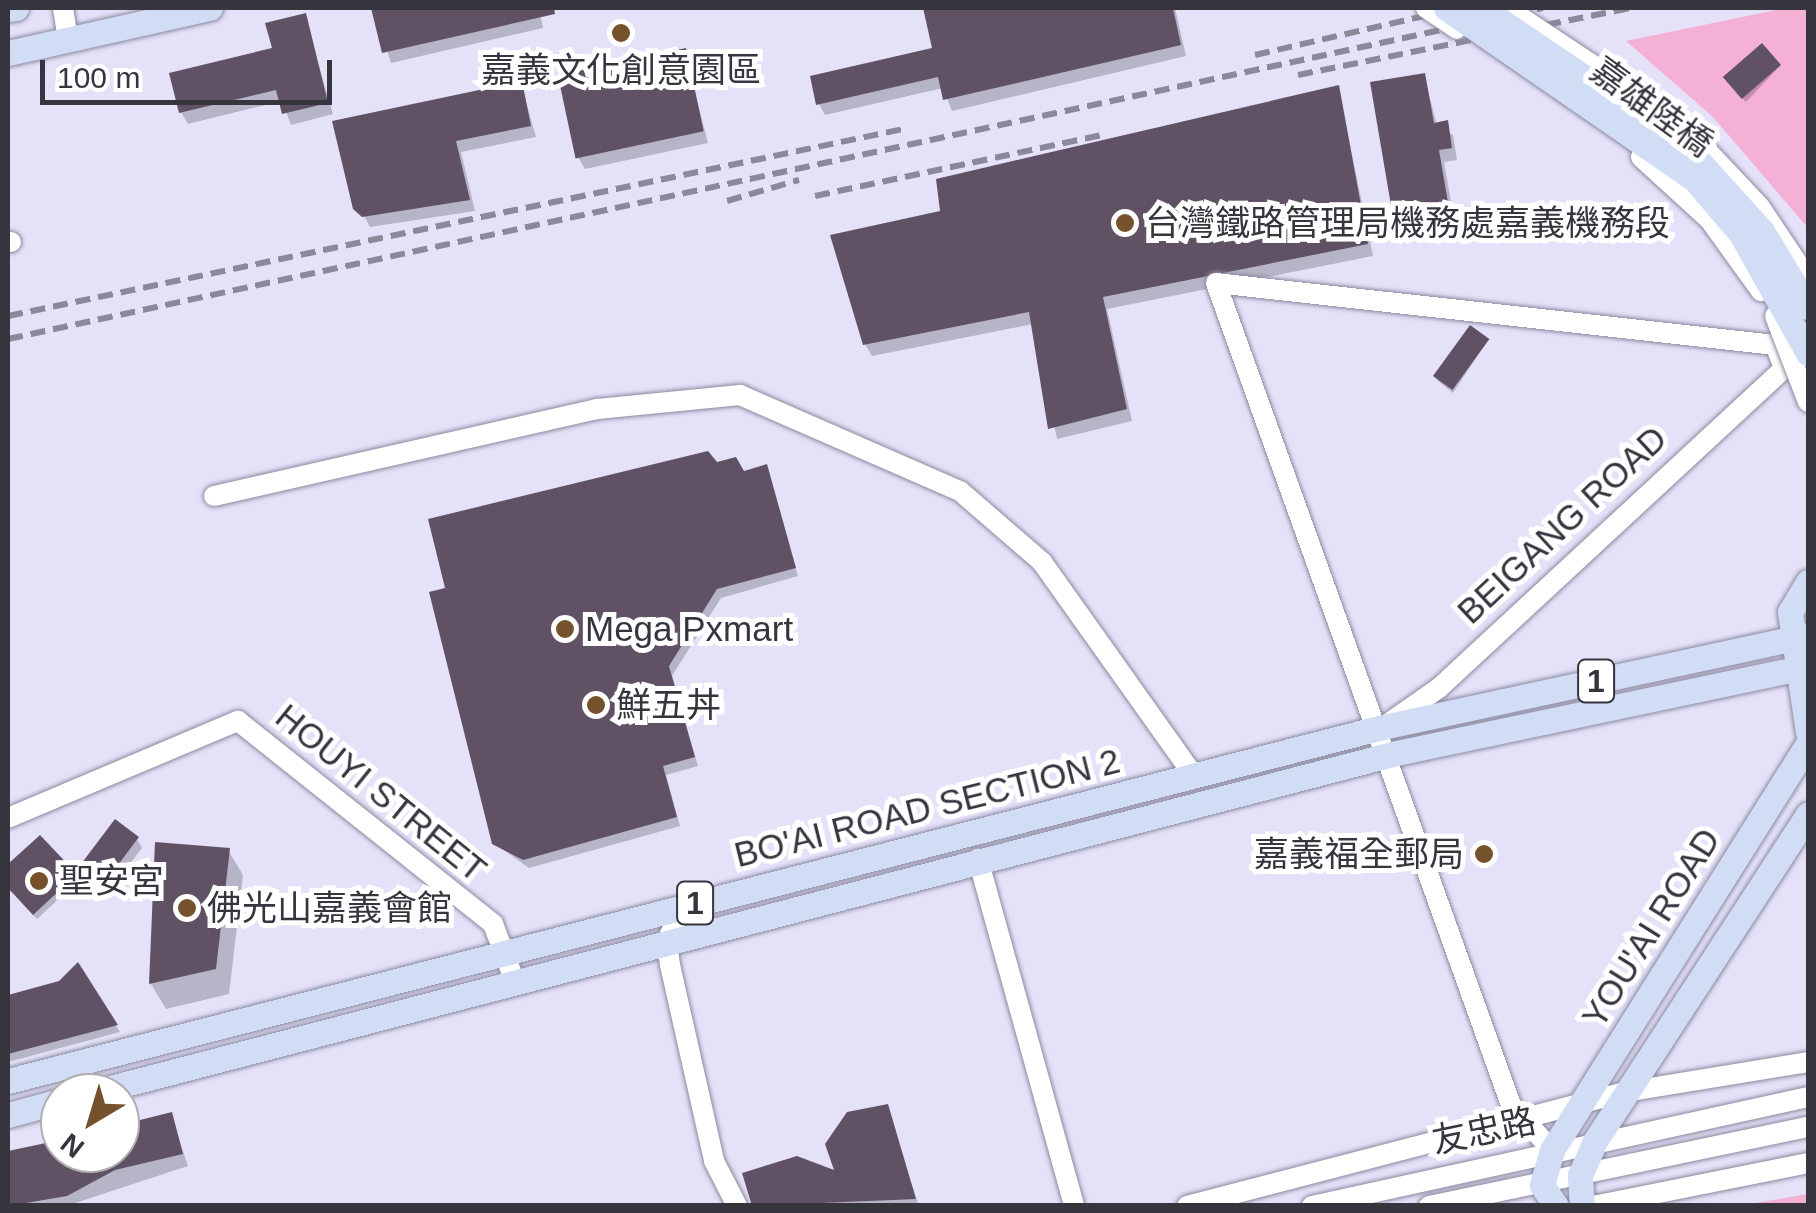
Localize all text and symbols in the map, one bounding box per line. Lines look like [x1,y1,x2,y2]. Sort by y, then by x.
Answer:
marker: 嘉義文化創意園區 [610,22,632,44]
scale bar [45,40,338,102]
place label: 嘉義文化創意園區 [481,49,761,91]
street label: 嘉雄陸橋 [1583,49,1721,165]
text: 100 m [57,61,140,94]
place label: 台灣鐵路管理局機務處嘉義機務段 [1145,202,1670,244]
marker: 台灣鐵路管理局機務處嘉義機務段 [1114,212,1136,234]
street label: BEIGANG ROAD [1449,417,1675,633]
place label: Mega Pxmart [585,608,793,650]
marker: Mega Pxmart [554,618,576,640]
road number: 1 [1576,654,1616,708]
place label: 鮮五丼 [616,684,721,726]
marker: 鮮五丼 [585,694,607,716]
street label: HOUYI STREET [267,695,495,891]
street label: BO'AI ROAD SECTION 2 [730,740,1124,876]
street label: YOU'AI ROAD [1573,821,1729,1035]
place label: 嘉義福全郵局 [1254,833,1464,875]
marker: 嘉義福全郵局 [1473,843,1495,865]
place label: 聖安宮 [59,860,164,902]
marker: 聖安宮 [28,870,50,892]
road number: 1 [675,876,715,930]
place label: 佛光山嘉義會館 [207,887,452,929]
marker: 佛光山嘉義會館 [176,897,198,919]
north arrow [40,1073,140,1173]
street label: 友忠路 [1428,1100,1540,1162]
text: N [55,1127,90,1164]

